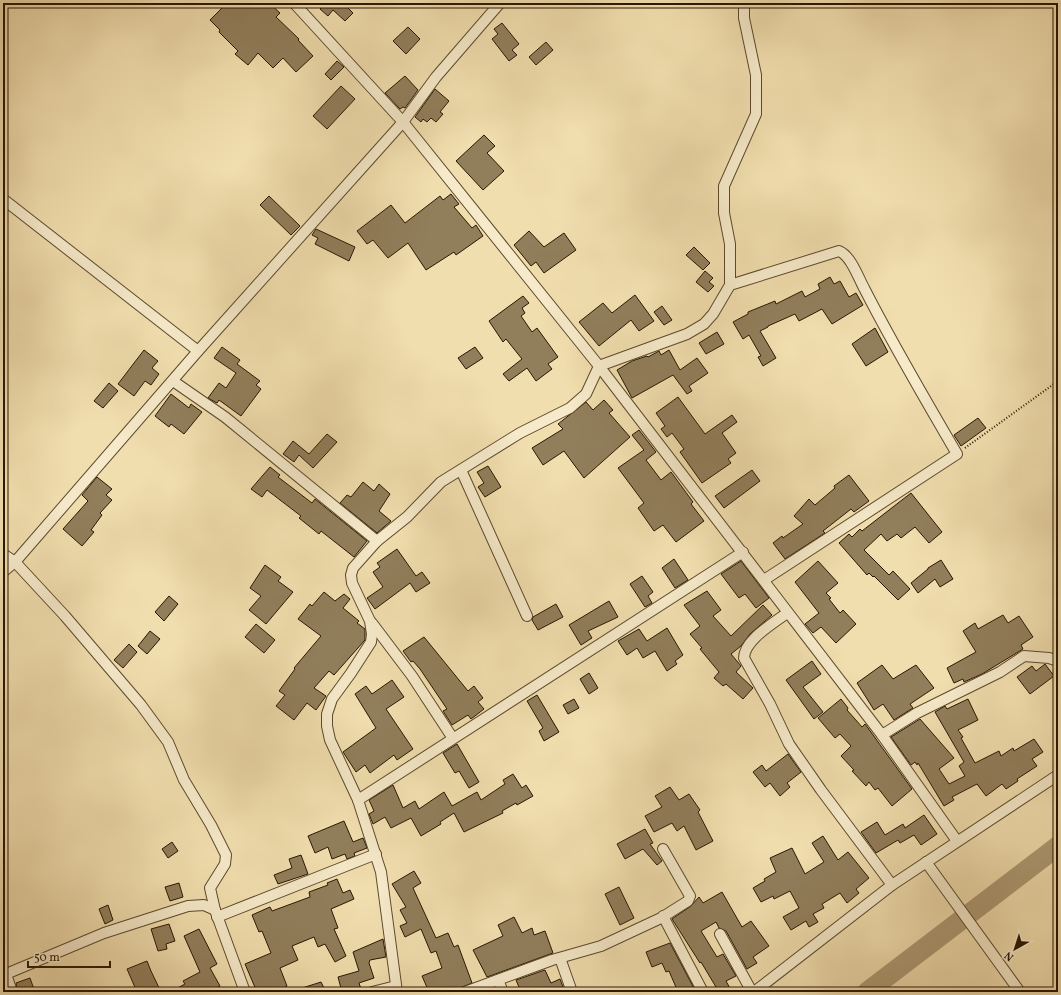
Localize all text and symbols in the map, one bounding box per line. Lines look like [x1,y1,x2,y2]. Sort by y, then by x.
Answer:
north arrow [995,929,1035,969]
scale bar [28,943,110,969]
text: N [1002,947,1017,964]
text: 50 m [34,950,60,966]

